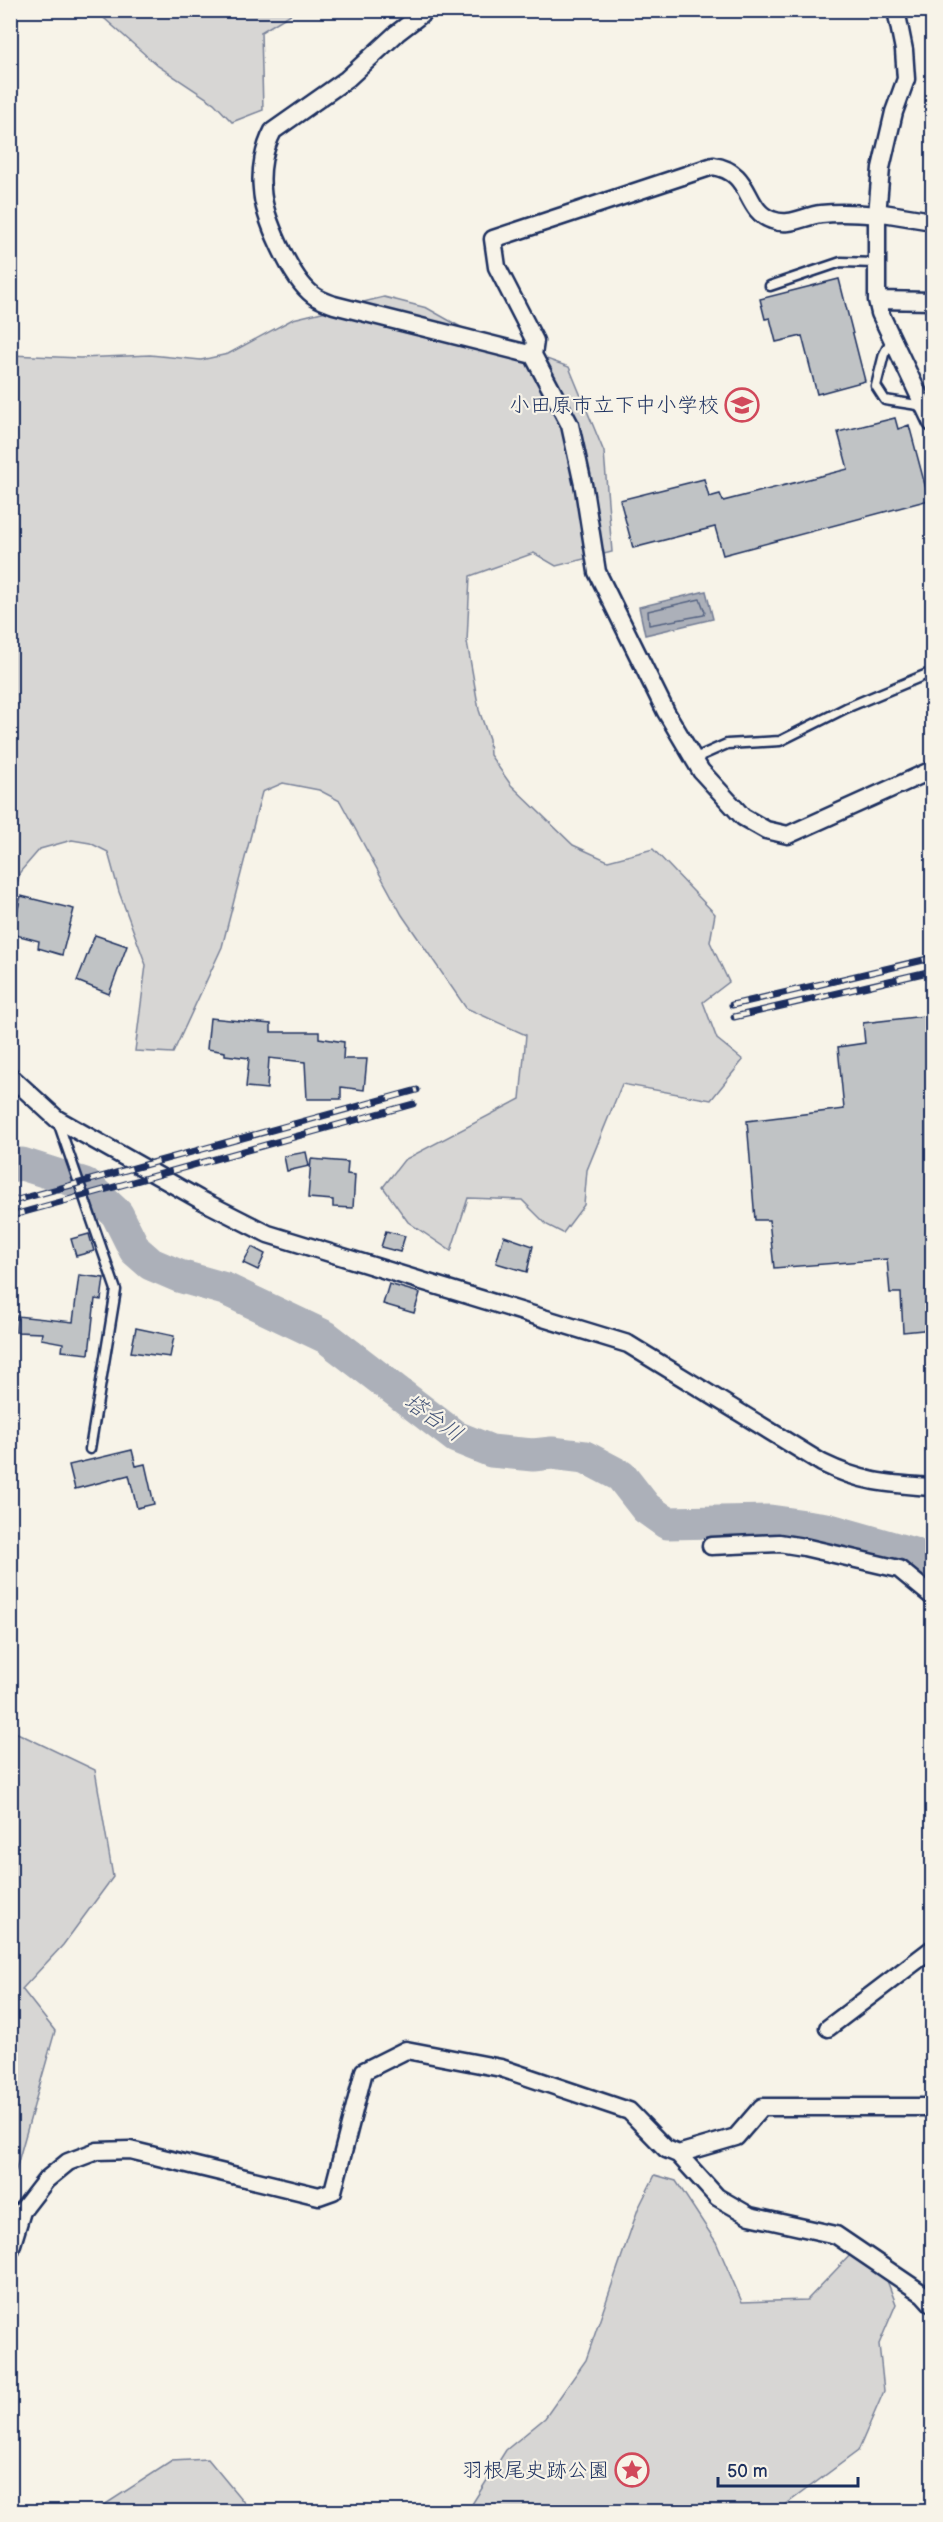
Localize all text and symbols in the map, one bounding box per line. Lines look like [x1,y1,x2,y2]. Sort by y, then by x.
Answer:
school or university icon: 小田原市立下中小学校 [724,387,760,423]
place label: 小田原市立下中小学校 [509,393,719,418]
water label: 塔台川 [398,1388,468,1448]
scale bar [718,2450,858,2488]
place icon: 羽根尾史跡公園 [614,2452,650,2488]
place label: 羽根尾史跡公園 [462,2458,609,2483]
text: 50 m [727,2461,768,2482]

